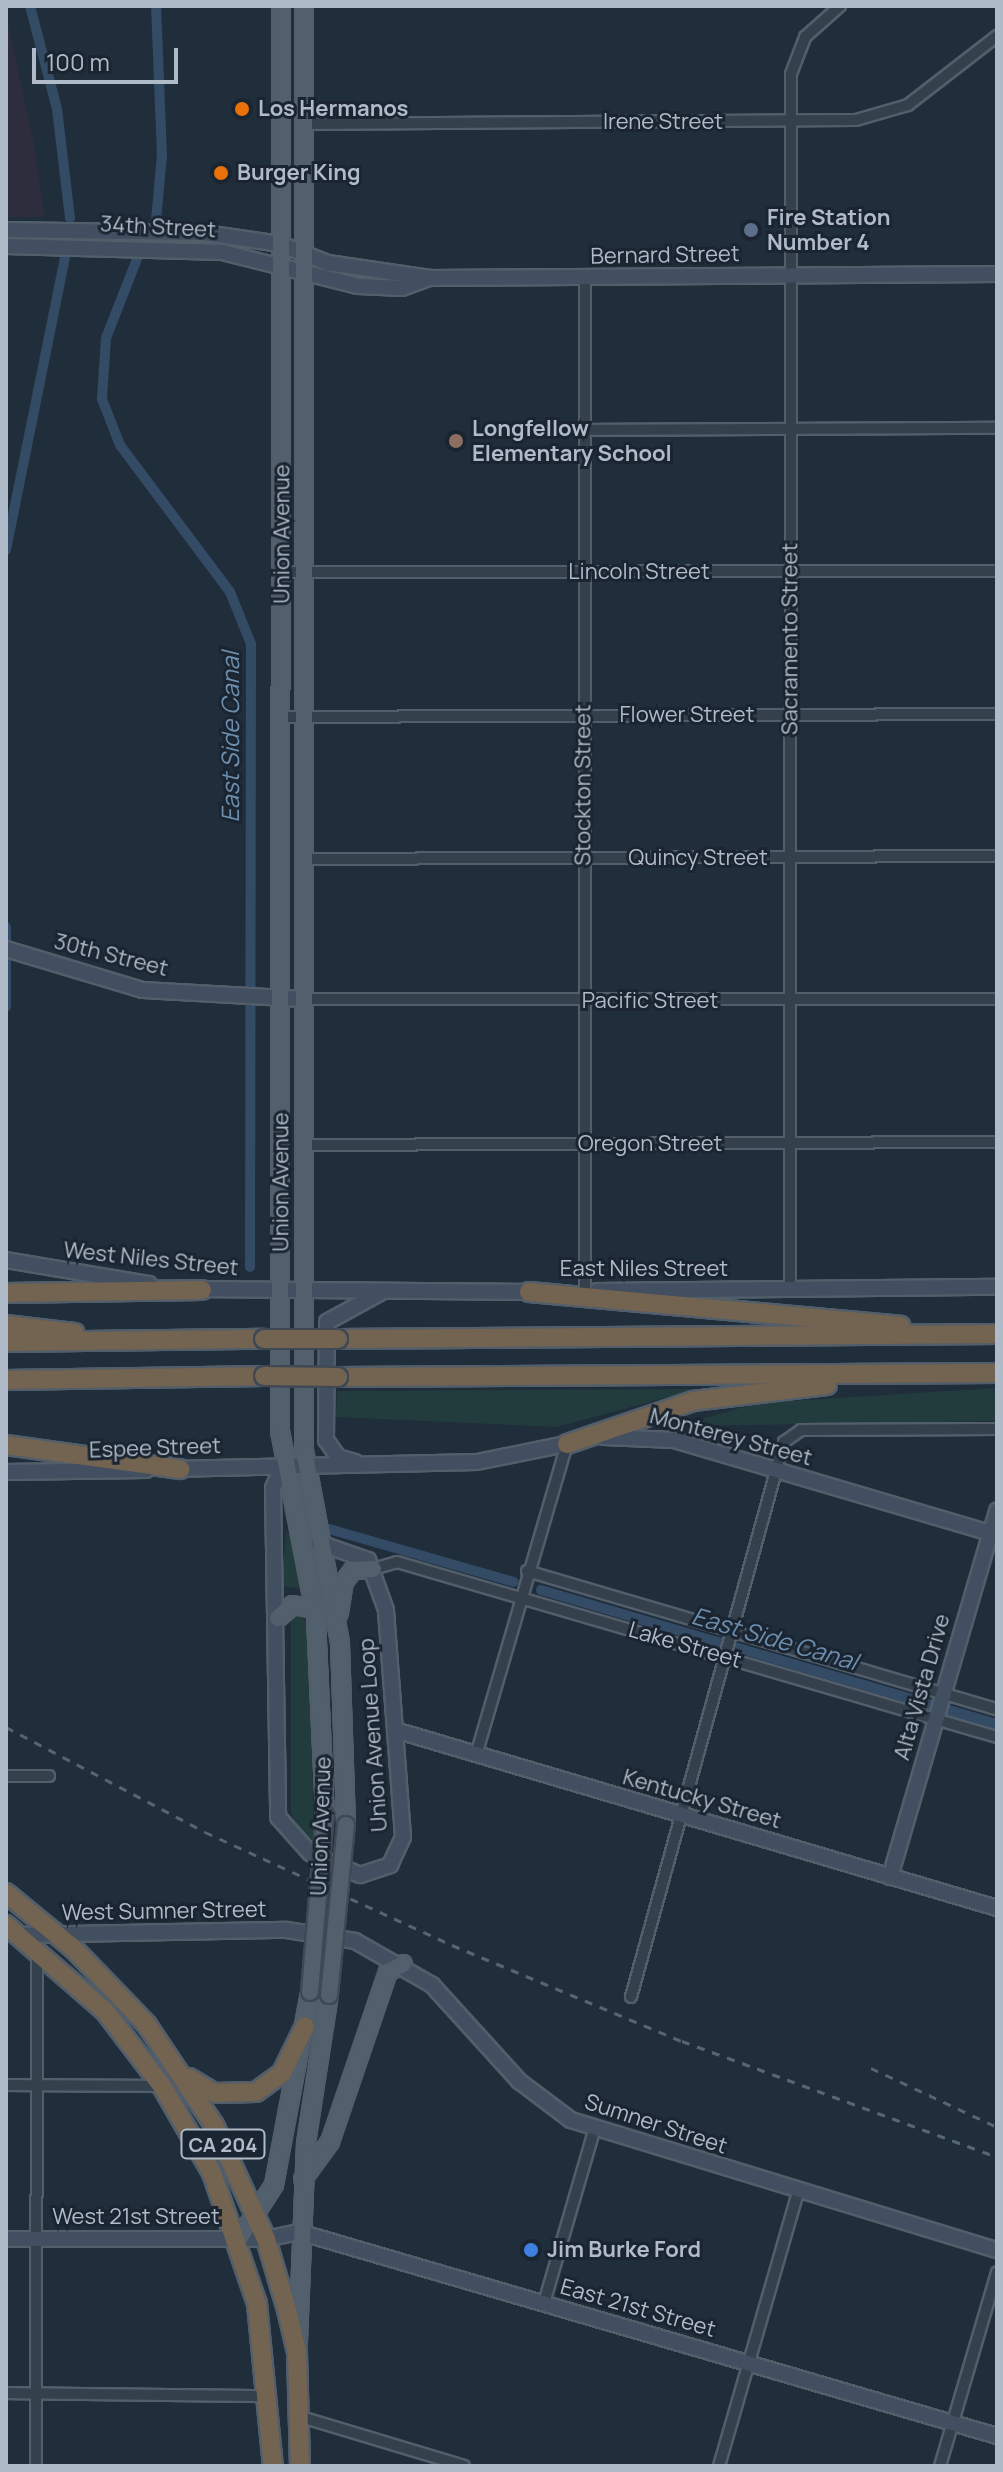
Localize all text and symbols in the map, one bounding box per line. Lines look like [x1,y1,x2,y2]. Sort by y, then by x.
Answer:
scale bar [36,32,182,82]
text: 100 m [46,45,110,78]
place label: Los Hermanos [258,96,409,122]
marker: Los Hermanos [233,100,251,118]
street label: Irene Street [603,109,723,135]
place label: Burger King [237,160,361,186]
marker: Burger King [212,164,230,182]
place label: Fire Station Number 4 [767,204,891,256]
street label: 34th Street [99,211,217,243]
marker: Fire Station Number 4 [742,221,760,239]
street label: Bernard Street [590,240,740,270]
place label: Longfellow Elementary School [472,415,672,466]
marker: Longfellow Elementary School [447,432,465,450]
street label: Union Avenue [269,464,295,604]
street label: Sacramento Street [777,543,803,735]
street label: Lincoln Street [568,559,710,585]
water label: East Side Canal [216,651,244,823]
street label: Flower Street [619,702,755,728]
street label: Stockton Street [570,704,596,866]
street label: Quincy Street [628,845,768,871]
street label: 30th Street [51,928,171,982]
street label: Pacific Street [582,988,718,1014]
street label: Union Avenue [268,1112,294,1252]
street label: Oregon Street [578,1131,722,1157]
street label: West Niles Street [62,1237,240,1281]
street label: East Niles Street [560,1256,728,1282]
street label: Monterey Street [647,1403,815,1471]
street label: Espee Street [89,1433,221,1463]
water label: East Side Canal [689,1601,861,1675]
street label: Alta Vista Drive [889,1611,955,1763]
street label: Lake Street [626,1616,744,1674]
street label: Union Avenue Loop [353,1637,393,1833]
street label: Union Avenue [305,1756,337,1896]
street label: Kentucky Street [620,1764,784,1834]
street label: West Sumner Street [61,1896,267,1926]
street label: Sumner Street [582,2089,730,2159]
road number: CA 204 [179,2128,267,2160]
street label: West 21st Street [52,2204,220,2230]
place label: Jim Burke Ford [547,2237,701,2263]
marker: Jim Burke Ford [522,2241,540,2259]
street label: East 21st Street [557,2273,719,2343]

